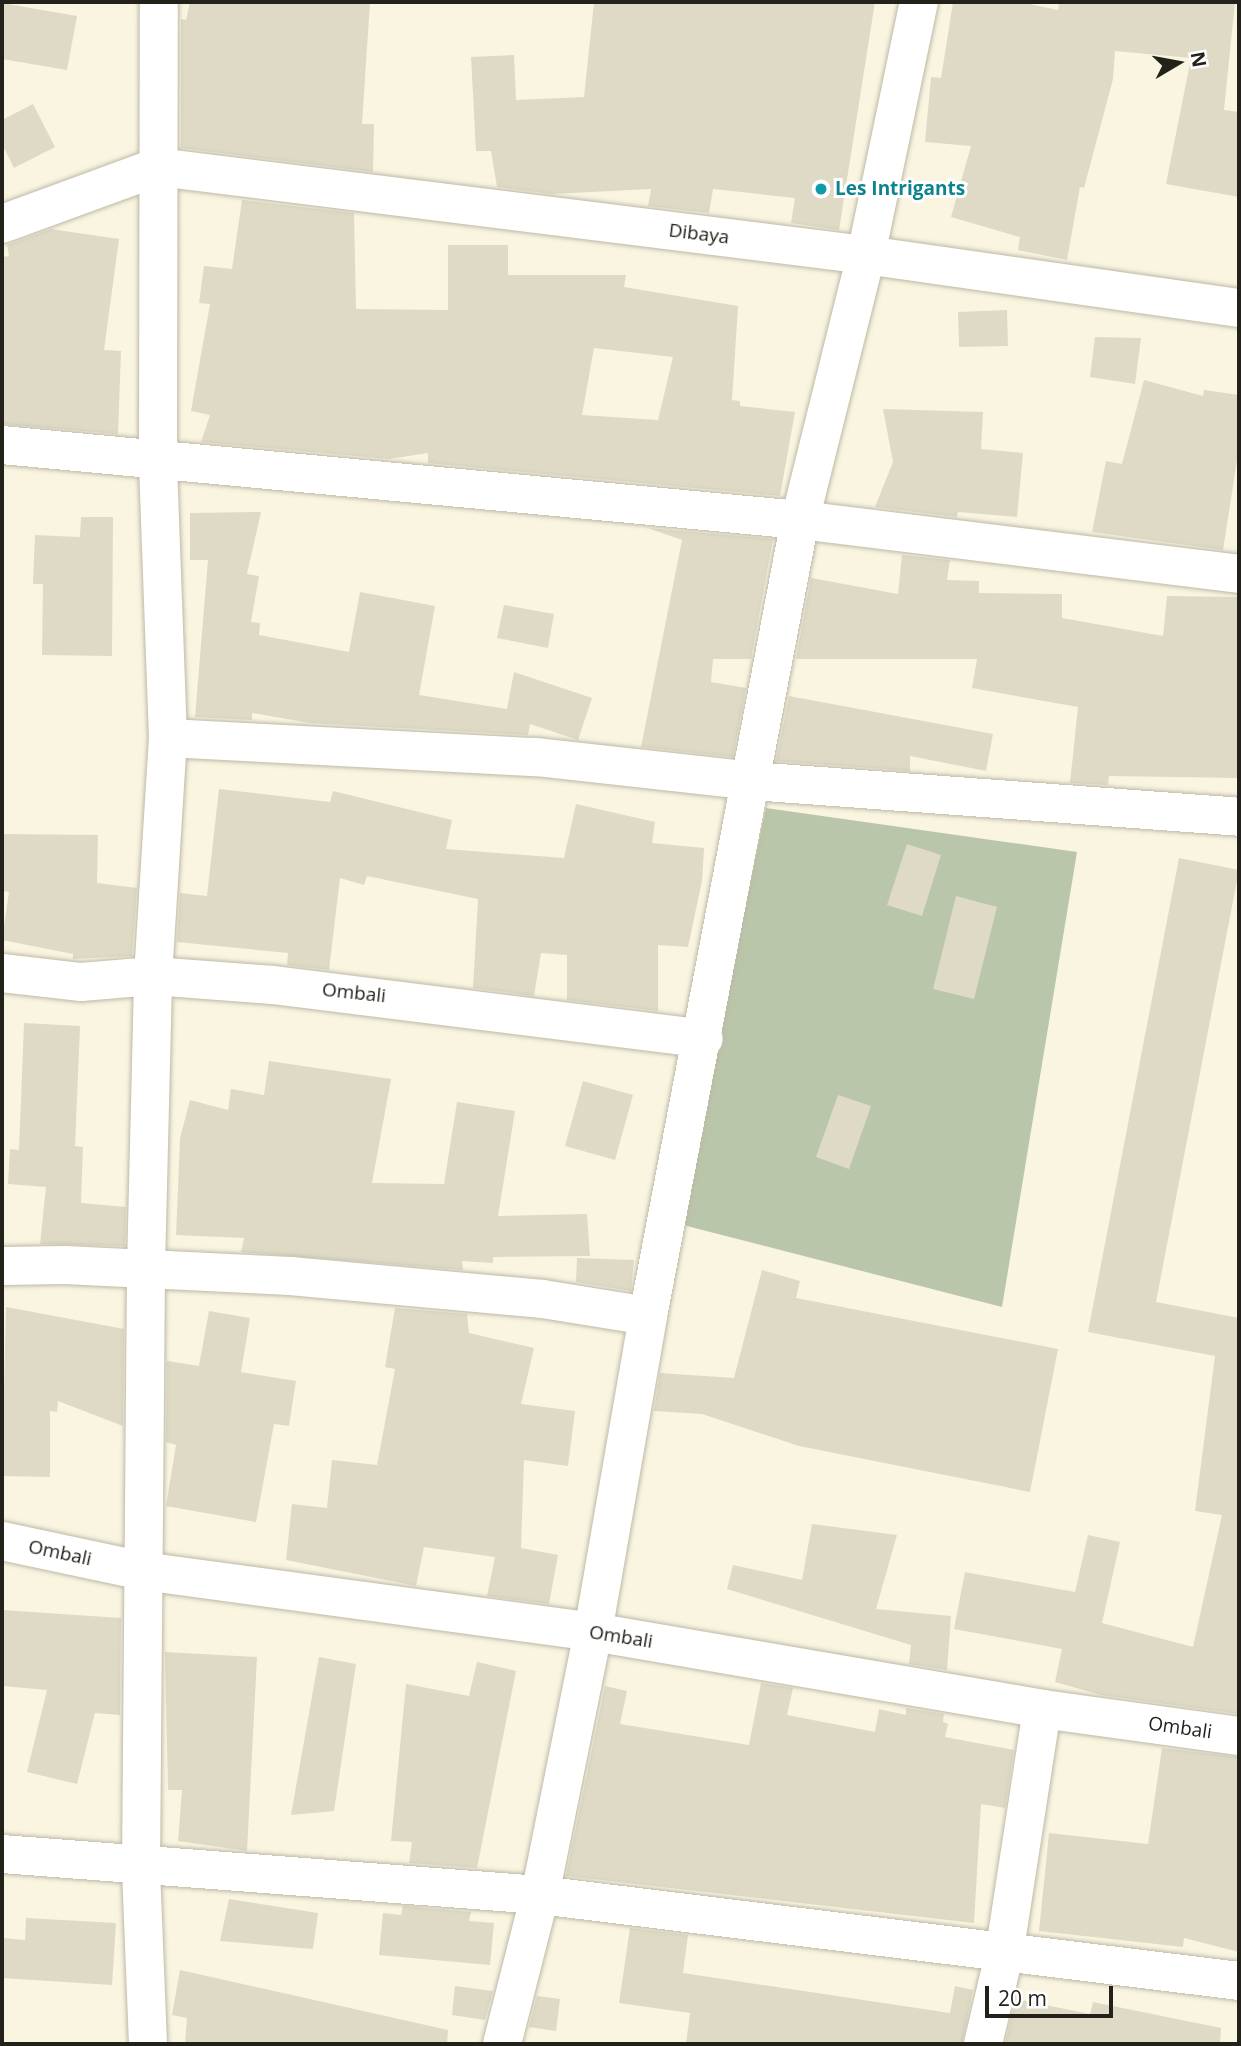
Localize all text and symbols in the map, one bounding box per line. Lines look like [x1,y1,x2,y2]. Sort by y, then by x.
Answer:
north arrow [1143,28,1213,98]
text: N [1185,49,1213,69]
place label: Les Intrigants [835,178,965,200]
marker: Les Intrigants [813,181,829,197]
street label: Dibaya [667,219,731,249]
street label: Ombali [321,978,387,1008]
street label: Ombali [26,1535,94,1571]
street label: Ombali [588,1621,654,1653]
street label: Ombali [1147,1712,1213,1744]
scale bar [989,1972,1117,2016]
text: 20 m [998,1984,1047,2012]

